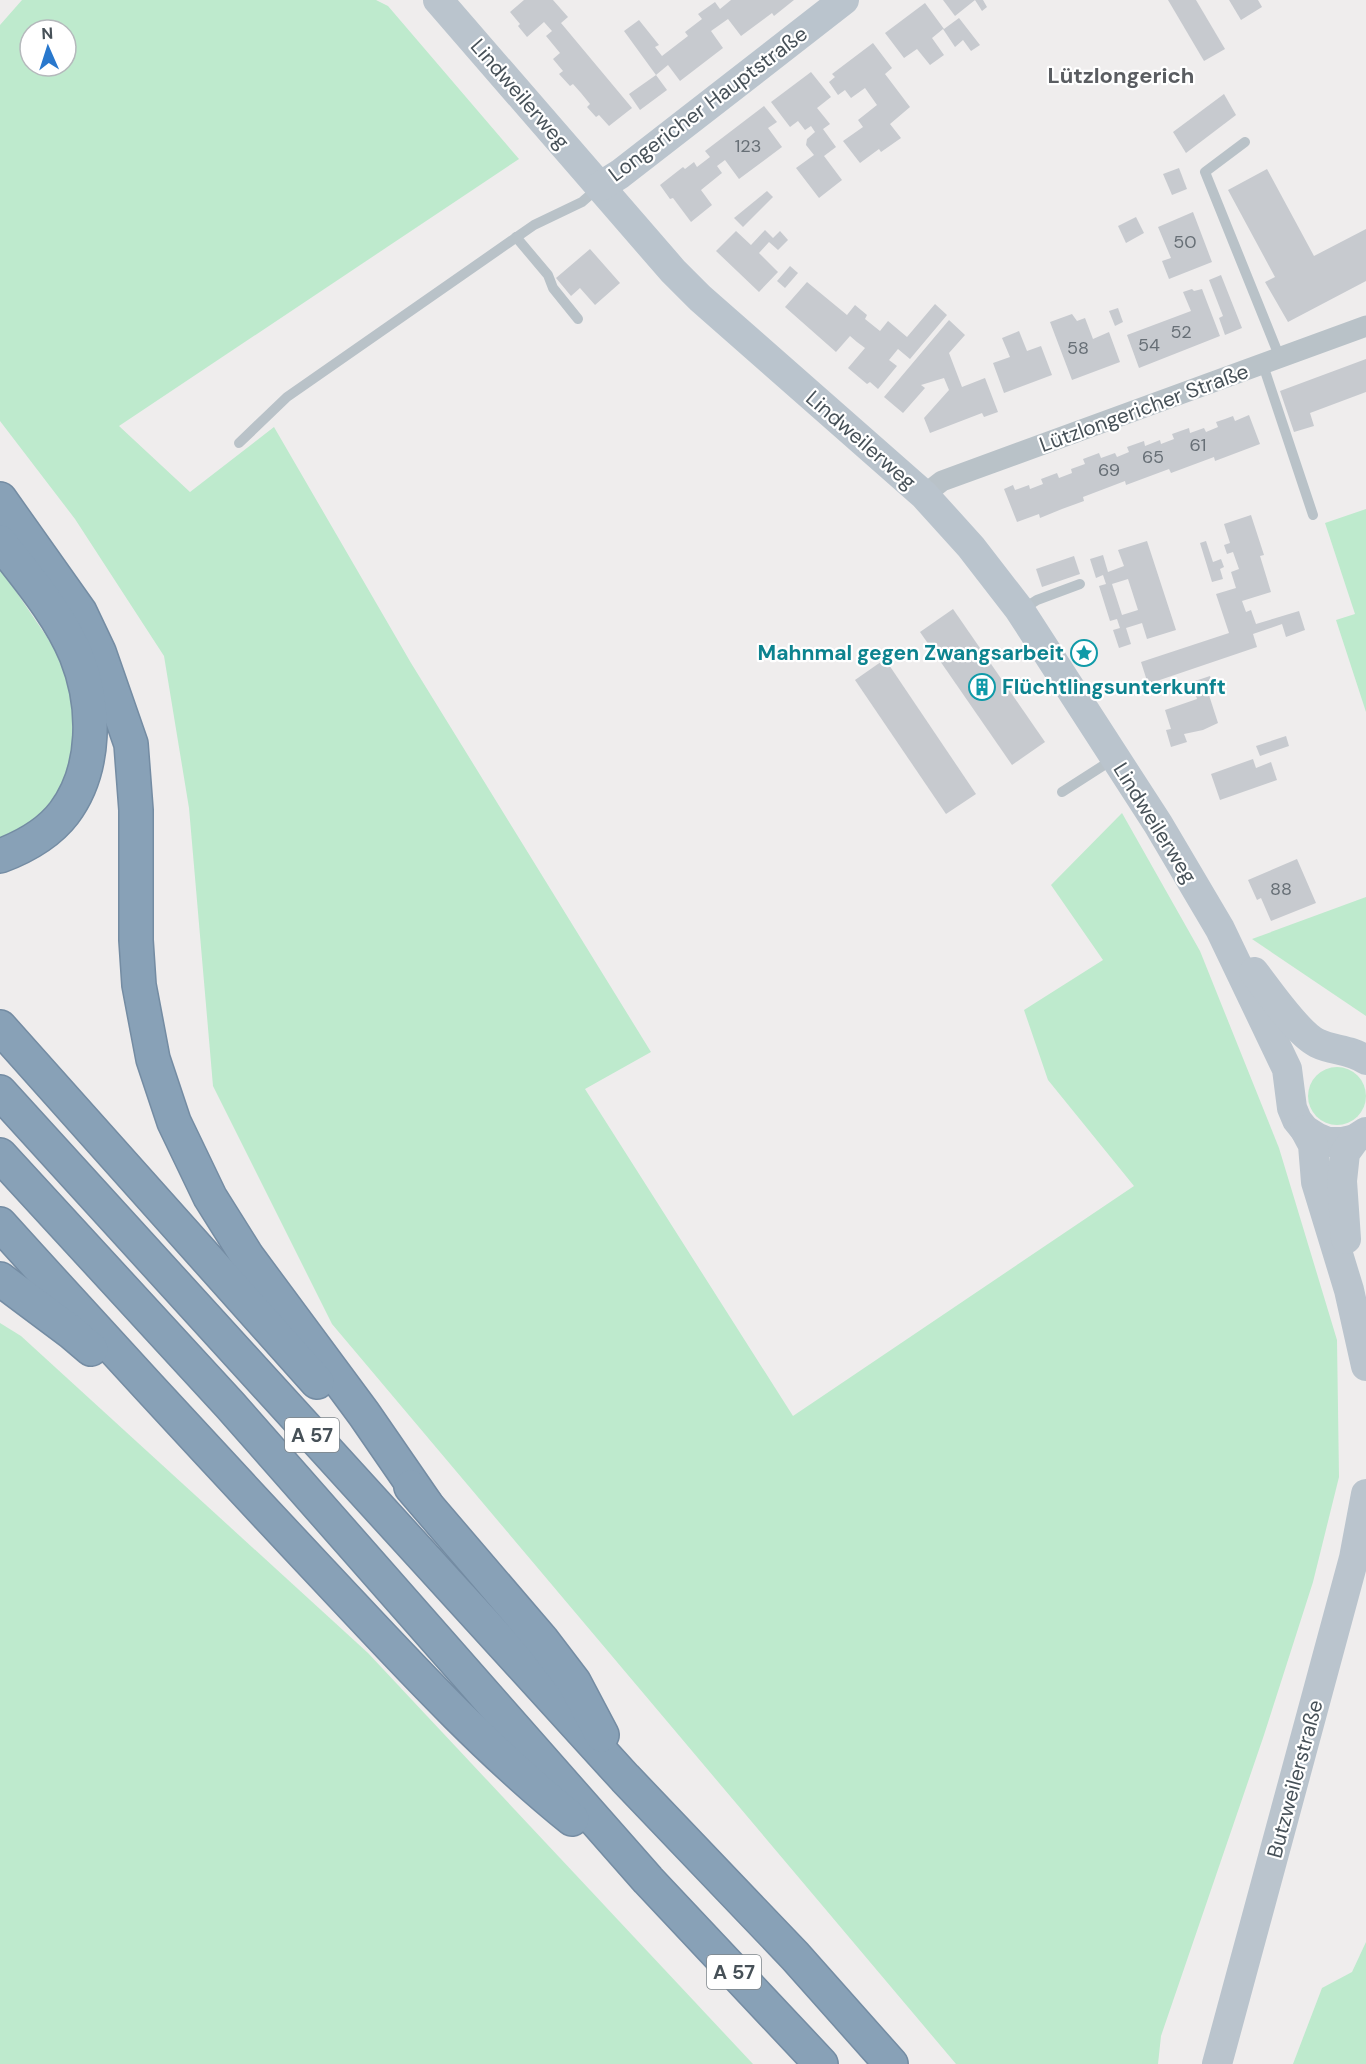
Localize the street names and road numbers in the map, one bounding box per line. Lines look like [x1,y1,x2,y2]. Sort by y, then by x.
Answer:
street label: Longericher Hauptstraße [603,20,813,188]
street label: Lindweilerweg [464,33,576,155]
street label: Lützlongericher Straße [1036,357,1253,459]
street label: Lindweilerweg [800,384,922,496]
street label: Lindweilerweg [1107,757,1203,889]
road number: A 57 [285,1418,339,1452]
street label: Butzweilerstraße [1260,1697,1330,1861]
road number: A 57 [707,1955,761,1989]

